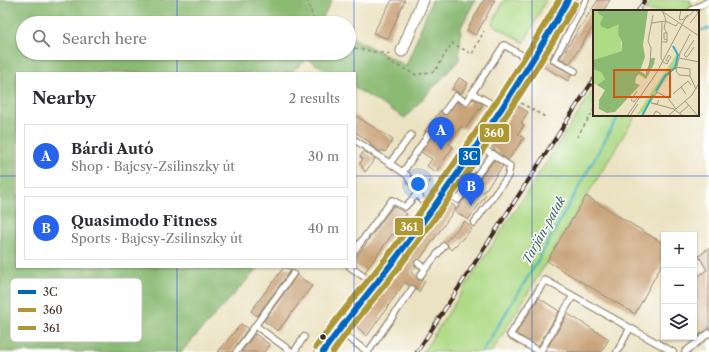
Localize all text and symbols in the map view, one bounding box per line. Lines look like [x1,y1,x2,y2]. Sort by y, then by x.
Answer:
inset map [593,10,699,116]
search box [16,16,356,60]
icon: search [30,27,52,49]
text: Search here [62,29,147,48]
text: Nearby [32,88,96,108]
text: 2 results [289,90,340,106]
pin: A [428,117,454,150]
line badge: 360 [479,123,510,143]
text: 360 [484,126,504,140]
text: Bárdi Autó [71,139,153,158]
line badge: 3C [458,147,481,166]
text: A [41,148,51,164]
text: 30 m [308,148,339,164]
text: 3C [462,149,478,163]
text: Shop · Bajcsy-Zsilinszky út [71,158,235,174]
pin: B [458,173,484,206]
your location [408,174,428,194]
water label: Tarján-patak [519,193,569,266]
text: Quasimodo Fitness [71,211,217,230]
line badge: 361 [394,217,424,236]
text: B [41,220,51,236]
text: 40 m [308,220,339,236]
text: 361 [400,220,418,234]
text: Sports · Bajcsy-Zsilinszky út [71,230,243,246]
map controls [661,232,697,340]
button: + [661,232,697,268]
button: − [661,268,697,304]
legend [10,278,142,342]
text: 3C [43,285,58,299]
text: 360 [43,303,62,317]
button: layers [661,304,697,340]
text: 361 [43,321,60,335]
unlabelled marker [318,332,328,342]

